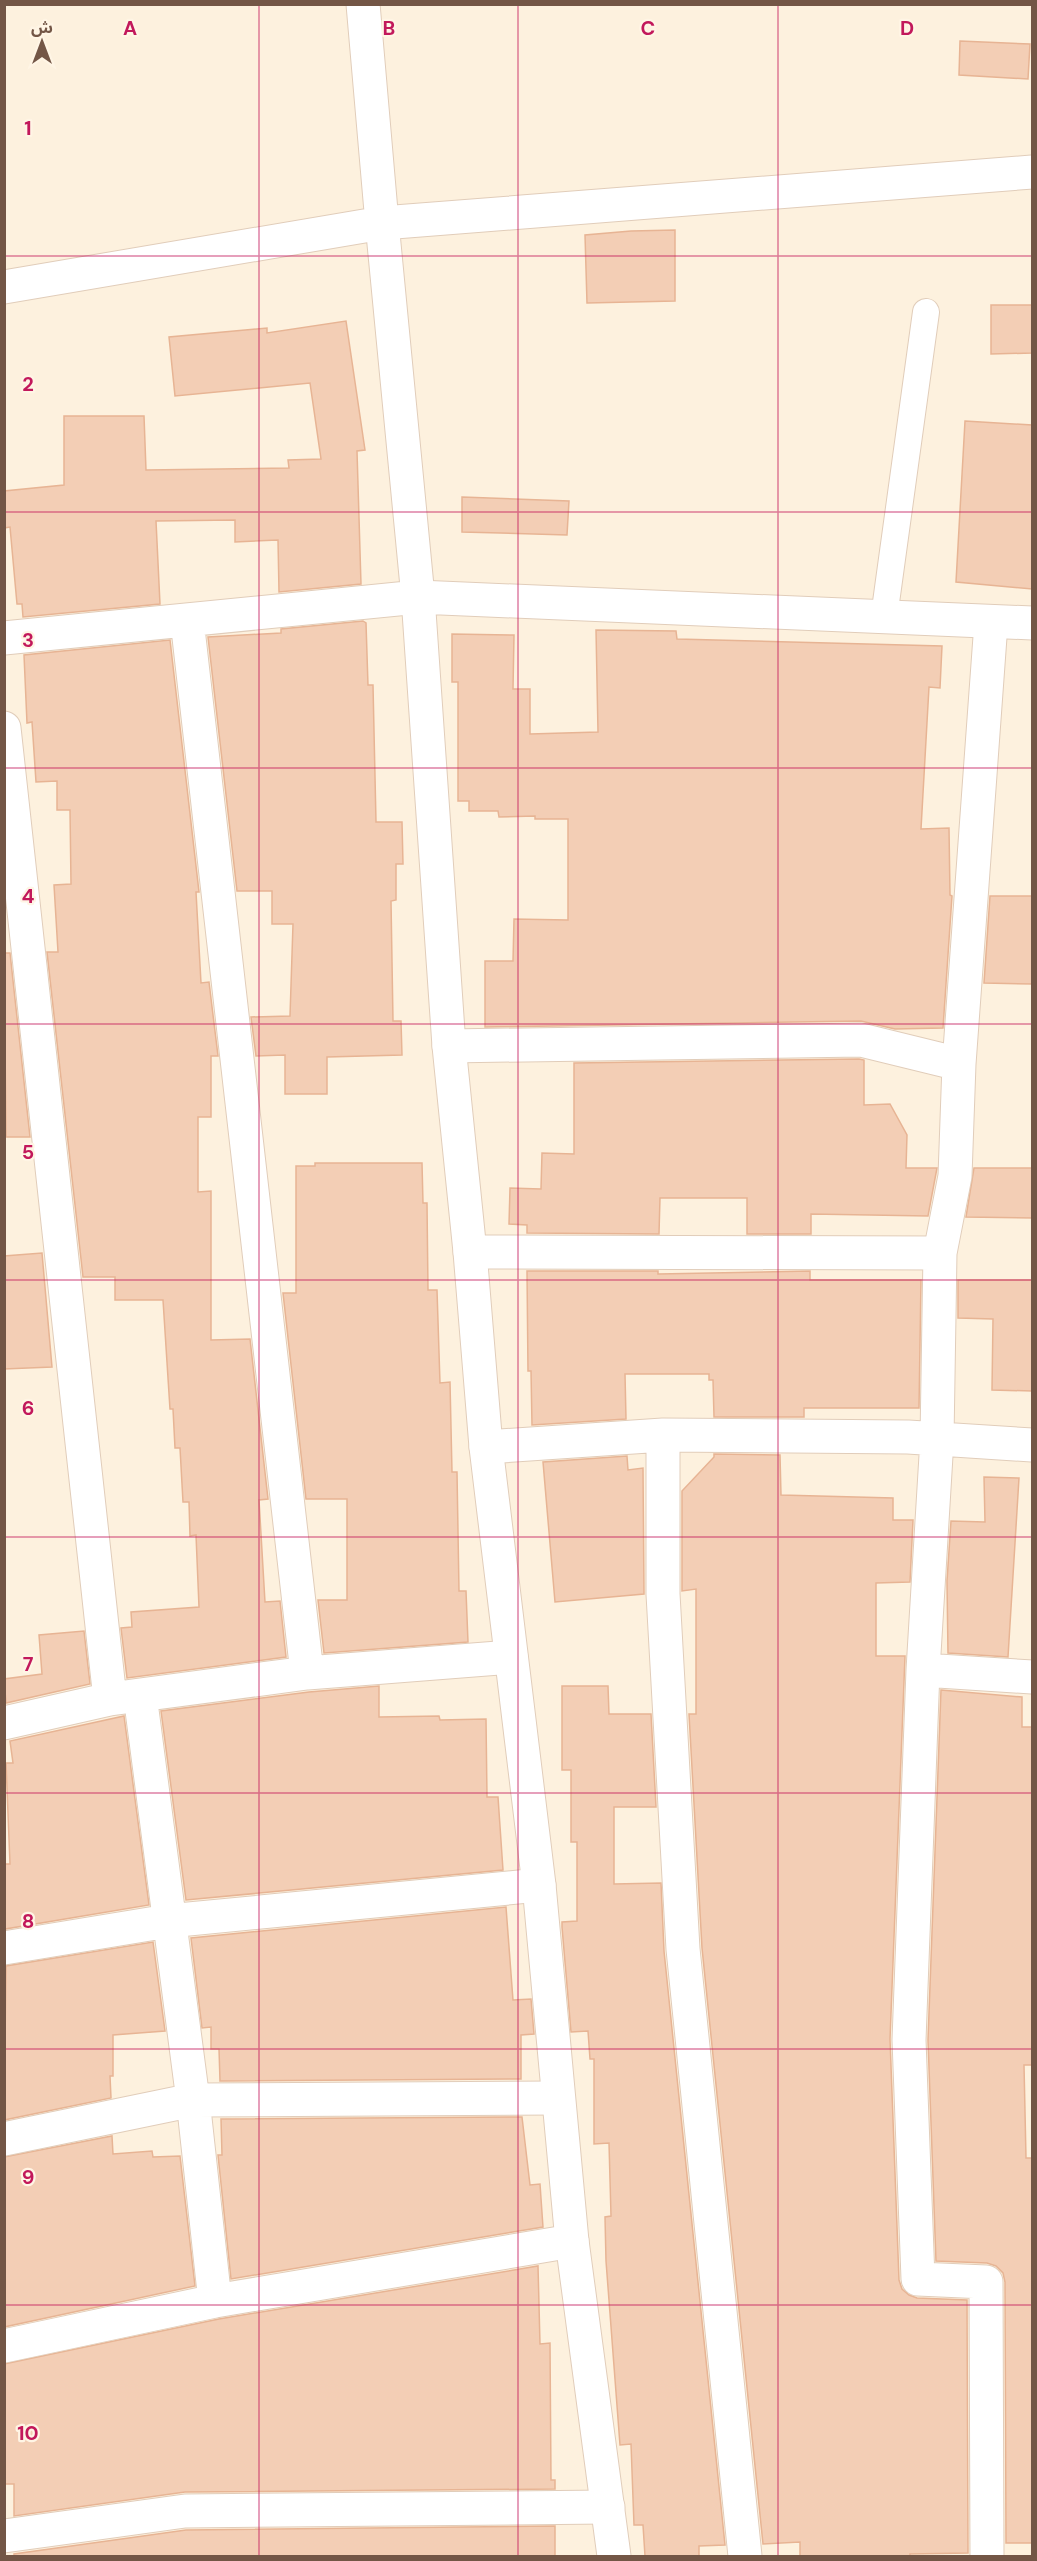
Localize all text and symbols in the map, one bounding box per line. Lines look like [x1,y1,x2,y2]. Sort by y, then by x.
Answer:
north arrow [12,12,72,72]
text: A [123,15,137,41]
text: B [383,15,395,41]
text: C [641,15,655,41]
text: D [900,15,914,41]
text: ش [31,17,53,38]
text: 1 [24,115,32,141]
text: 2 [22,371,34,397]
text: 3 [22,627,34,653]
text: 4 [22,883,35,909]
text: 5 [22,1139,34,1165]
text: 6 [22,1395,34,1421]
text: 7 [23,1651,34,1677]
text: 8 [22,1908,34,1934]
text: 9 [22,2164,34,2190]
text: 10 [17,2420,39,2446]

